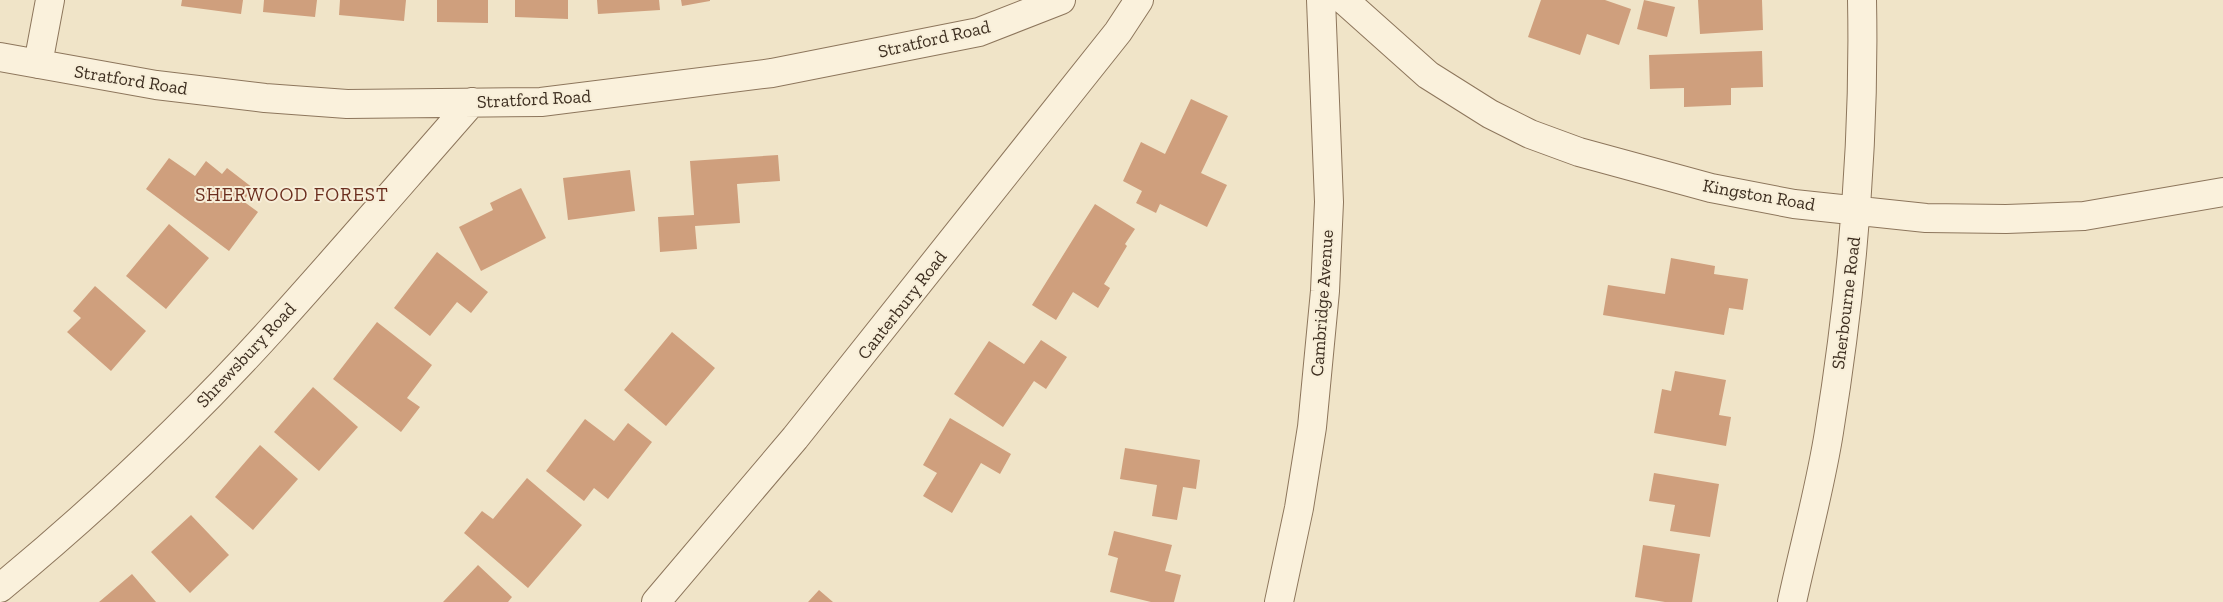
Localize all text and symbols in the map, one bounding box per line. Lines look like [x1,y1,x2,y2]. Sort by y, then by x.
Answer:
street label: Stratford Road [876,15,992,63]
street label: Stratford Road [73,60,189,100]
street label: Stratford Road [476,85,592,113]
street label: Kingston Road [1701,174,1817,216]
district label: SHERWOOD FOREST [195,183,389,206]
street label: Cambridge Avenue [1306,229,1338,377]
street label: Sherbourne Road [1827,235,1865,371]
street label: Canterbury Road [853,246,951,364]
street label: Shrewsbury Road [192,298,300,412]

